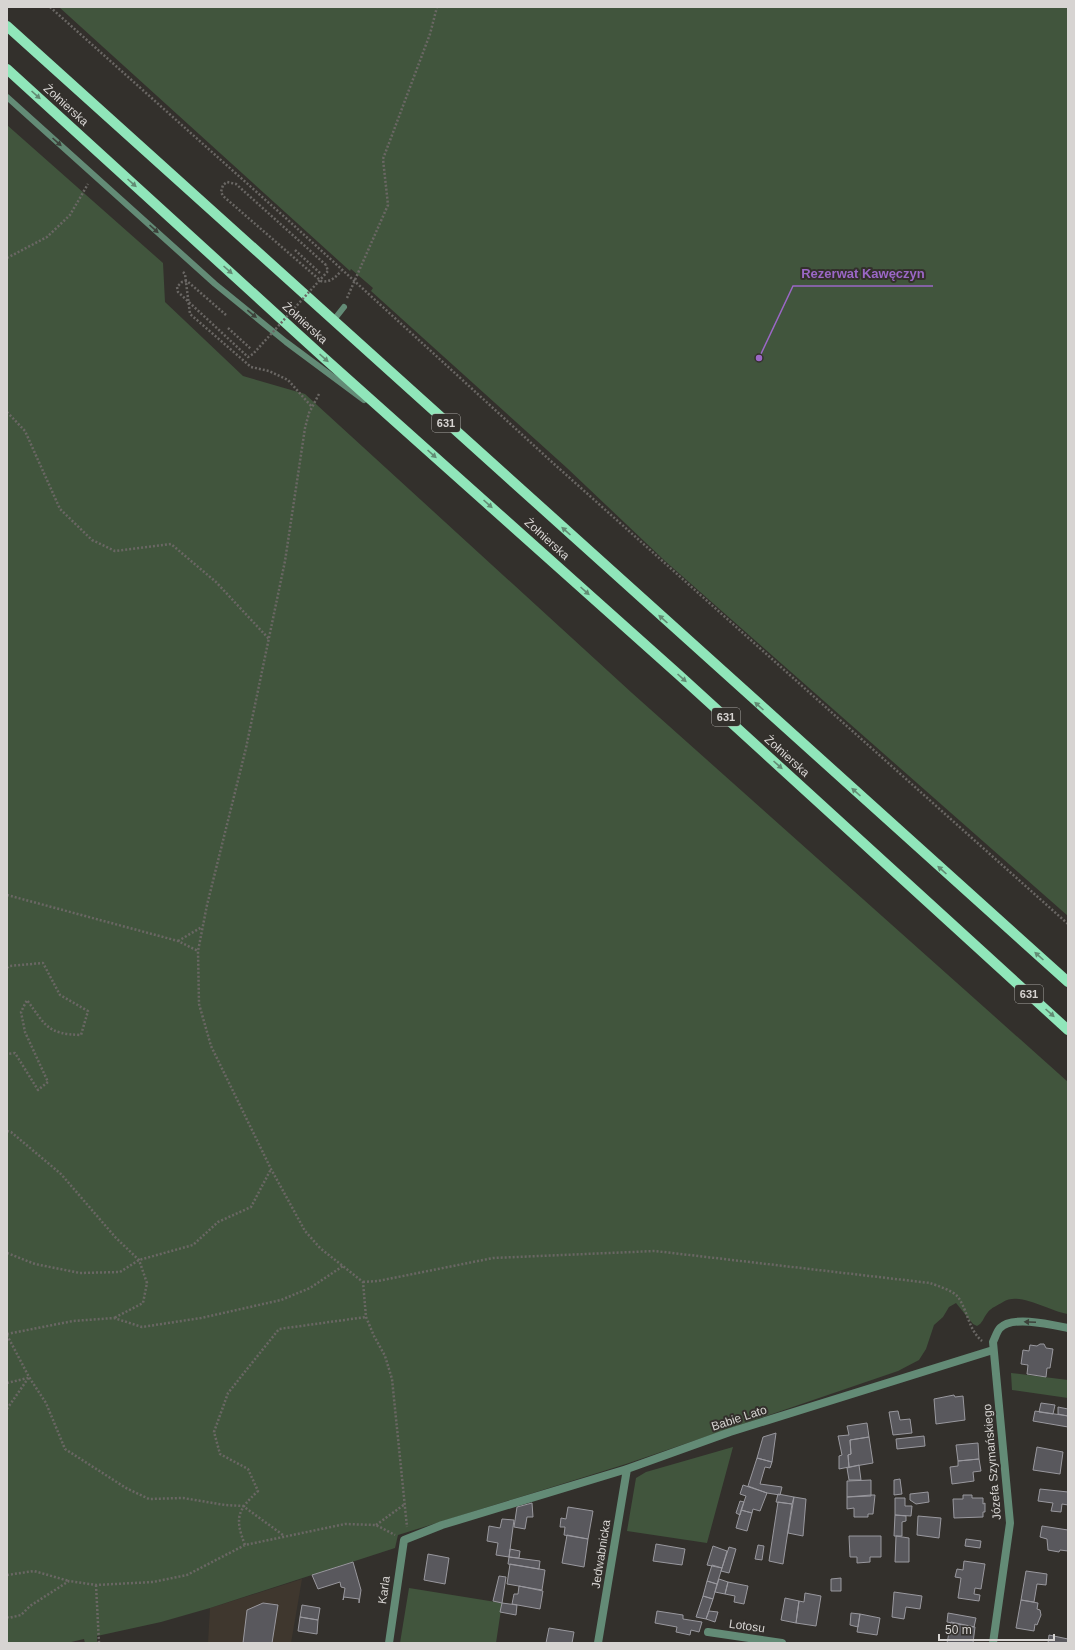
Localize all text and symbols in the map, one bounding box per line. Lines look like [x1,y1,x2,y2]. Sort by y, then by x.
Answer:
street label: Żołnierska [41,81,91,129]
one-way arrow [31,90,41,100]
one-way arrow [52,138,62,147]
one-way arrow [127,178,137,187]
one-way arrow [149,224,158,233]
callout: Rezerwat Kawęczyn [793,261,933,286]
one-way arrow [223,265,233,275]
text: Rezerwat Kawęczyn [801,266,925,281]
street label: Żołnierska [280,299,330,347]
one-way arrow [246,310,257,319]
one-way arrow [319,353,329,362]
road number: 631 [432,414,460,432]
one-way arrow [427,449,437,459]
one-way arrow [483,500,494,509]
street label: Żołnierska [522,515,572,563]
one-way arrow [561,527,571,536]
one-way arrow [580,586,590,595]
one-way arrow [658,614,668,623]
one-way arrow [677,673,687,682]
one-way arrow [754,701,765,710]
road number: 631 [712,708,740,726]
street label: Żołnierska [762,732,812,780]
one-way arrow [773,761,783,770]
one-way arrow [851,788,861,797]
one-way arrow [937,865,947,874]
one-way arrow [1034,952,1044,961]
road number: 631 [1015,985,1043,1003]
one-way arrow [1045,1009,1055,1018]
one-way arrow [1023,1319,1036,1325]
street label: Babie Lato [710,1402,769,1434]
street label: Józefa Szymańskiego [980,1403,1004,1521]
street label: Jedwabnicka [589,1518,613,1589]
street label: Karla [375,1575,393,1605]
scale bar [939,1616,1054,1642]
street label: Lotosu [728,1617,766,1635]
text: 50 m [945,1623,972,1637]

